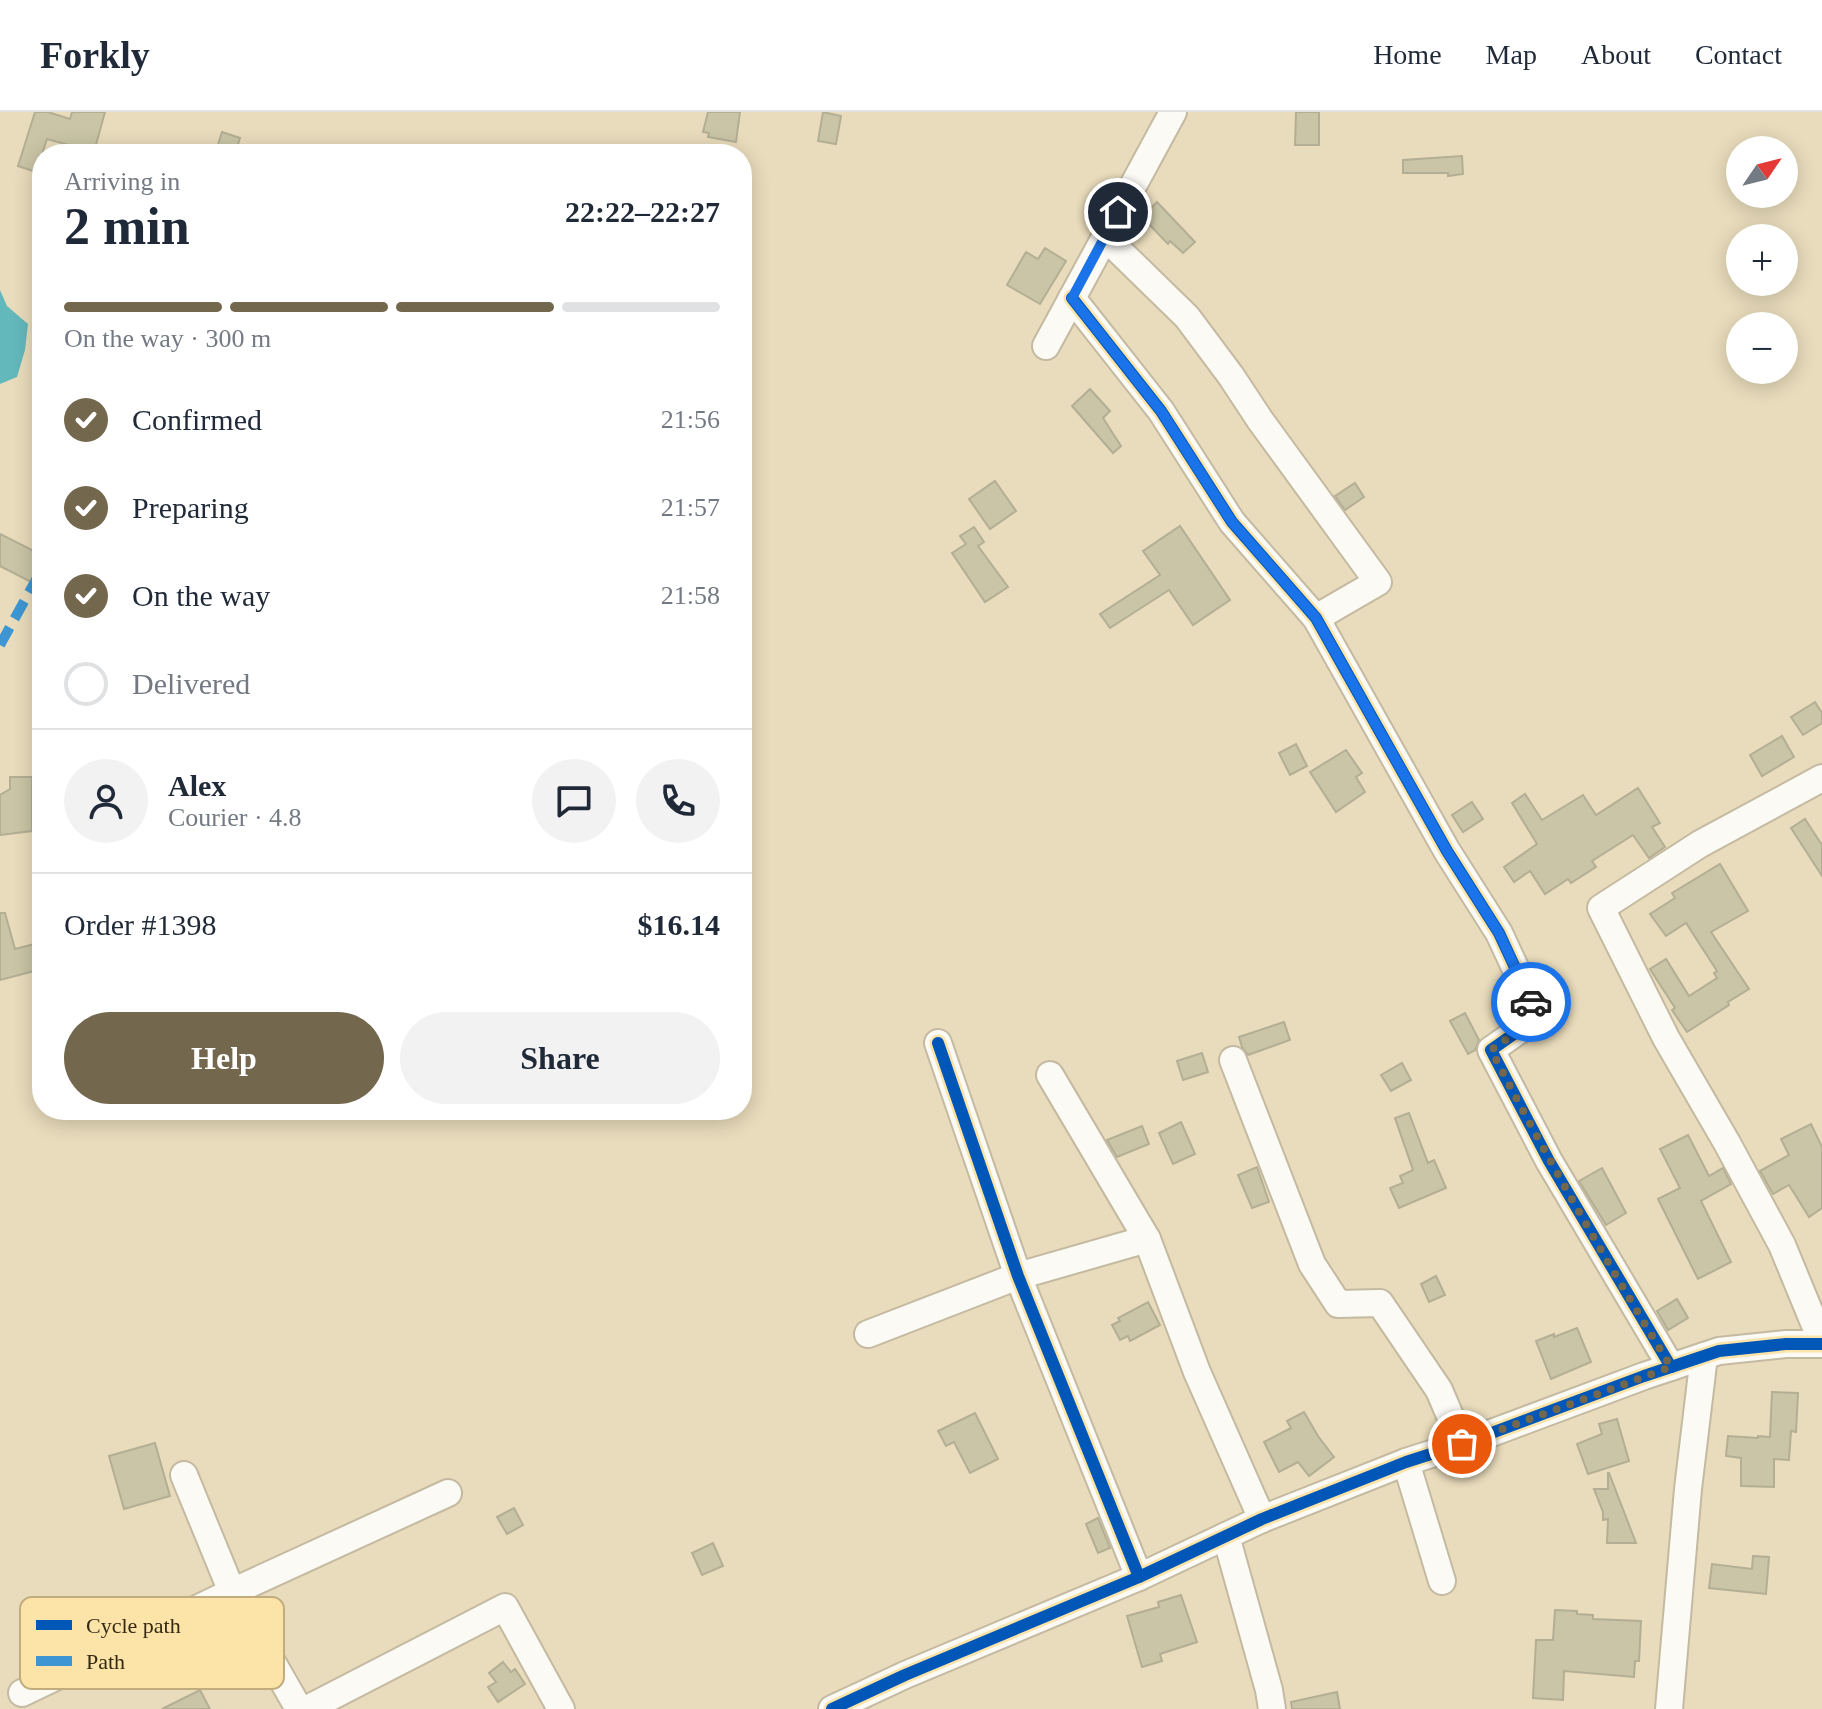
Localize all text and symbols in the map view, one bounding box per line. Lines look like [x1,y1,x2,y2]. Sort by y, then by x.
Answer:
text: Forkly [40,34,150,76]
text: Home [1373,39,1442,70]
text: Map [1486,39,1537,70]
text: About [1581,39,1651,70]
text: Contact [1695,39,1782,70]
north arrow [1726,136,1798,208]
map controls [1726,136,1798,384]
text: Arriving in [64,167,180,196]
pin [1084,178,1152,246]
icon: home [1096,190,1140,234]
text: 22:22–22:27 [565,195,720,228]
text: 2 min [64,198,190,255]
button: + [1726,224,1798,296]
button: − [1726,312,1798,384]
text: On the way · 300 m [64,324,271,353]
icon: check [64,398,108,442]
text: Confirmed [132,403,262,436]
text: 21:56 [661,405,720,434]
icon: check [64,486,108,530]
text: Preparing [132,491,249,524]
text: 21:57 [661,493,720,522]
icon: check [64,574,108,618]
text: On the way [132,579,270,612]
text: 21:58 [661,581,720,610]
text: Delivered [132,667,250,700]
button: person [64,759,148,843]
button: chat [532,759,616,843]
button: phone [636,759,720,843]
text: Alex [168,769,226,802]
text: Courier · 4.8 [168,803,302,832]
text: Order #1398 [64,908,216,941]
text: $16.14 [638,908,720,941]
courier [1491,962,1571,1042]
icon: car [1509,980,1553,1024]
button: Help [64,1012,384,1104]
button: Share [400,1012,720,1104]
pin [1428,1410,1496,1478]
icon: bag [1440,1422,1484,1466]
legend [20,1597,284,1689]
text: Cycle path [86,1613,181,1638]
text: Path [86,1649,125,1674]

